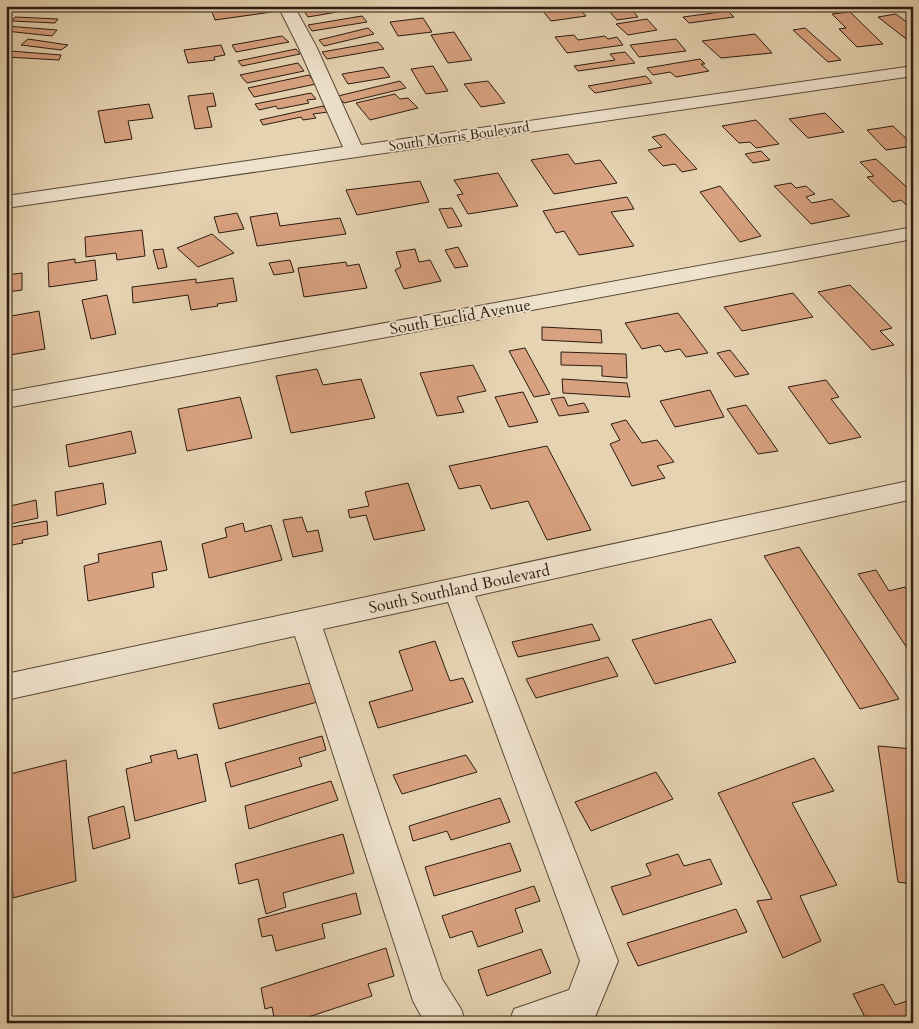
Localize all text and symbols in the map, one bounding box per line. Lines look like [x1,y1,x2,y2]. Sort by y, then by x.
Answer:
street label: South Morris Boulevard [388,117,531,156]
street label: South Euclid Avenue [388,294,532,340]
street label: South Southland Boulevard [367,559,552,619]

